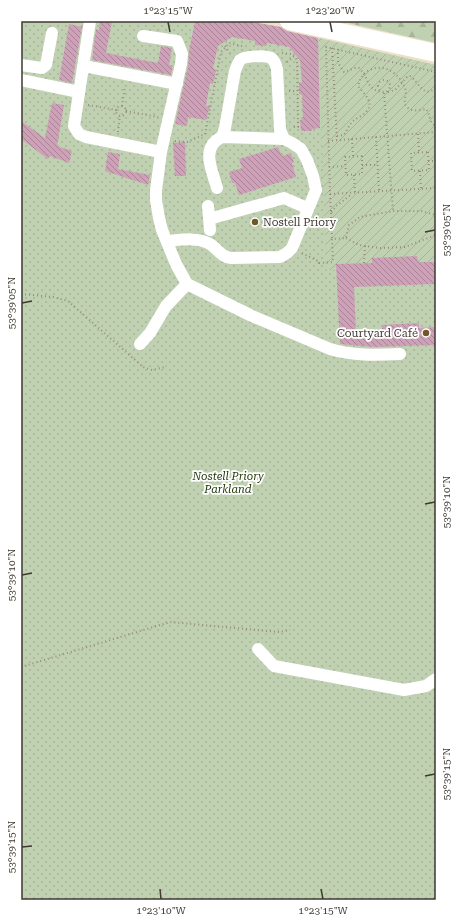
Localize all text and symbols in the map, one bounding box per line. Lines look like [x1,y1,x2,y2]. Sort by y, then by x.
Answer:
text: 1°23'15"W [143,5,194,16]
text: 1°23'20"W [305,5,356,16]
text: 53°39'05"N [441,204,452,256]
place label: Nostell Priory [263,216,337,229]
marker: Nostell Priory [250,217,260,227]
text: 53°39'05"N [6,277,17,329]
place label: Courtyard Café [337,327,418,340]
marker: Courtyard Café [421,328,431,338]
park label: Nostell Priory Parkland [191,470,264,496]
text: 53°39'10"N [441,476,452,528]
text: 53°39'10"N [6,549,17,601]
text: 53°39'15"N [441,748,452,800]
text: 53°39'15"N [6,821,17,873]
text: 1°23'10"W [136,905,187,916]
text: 1°23'15"W [298,905,349,916]

